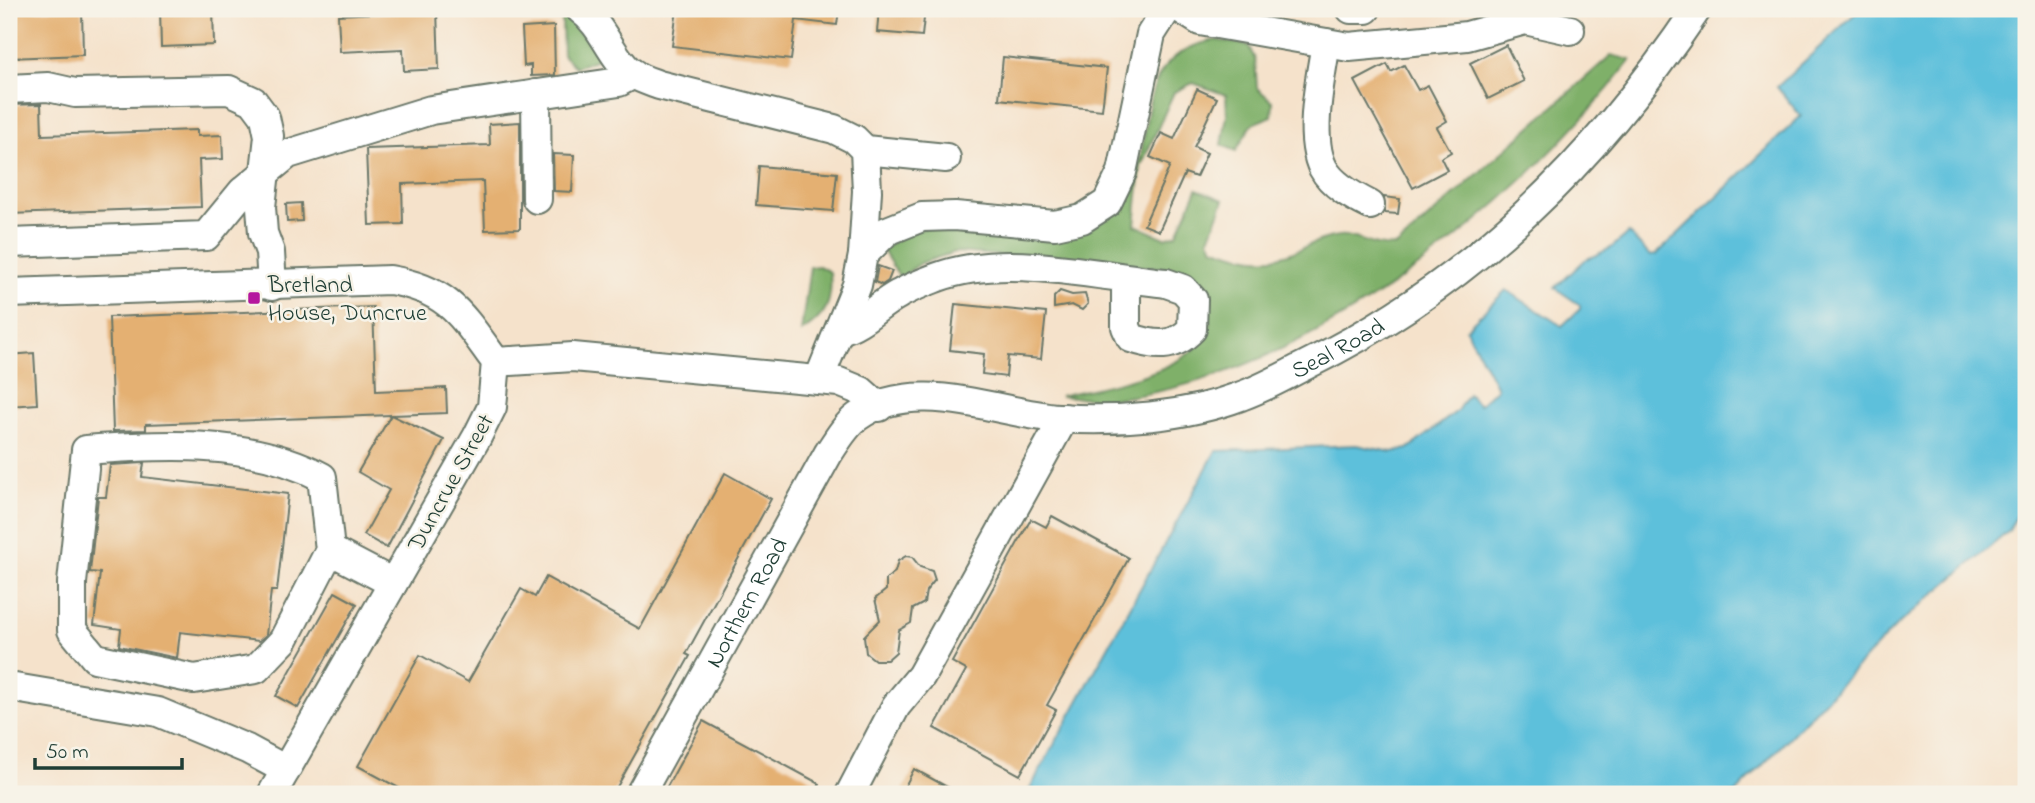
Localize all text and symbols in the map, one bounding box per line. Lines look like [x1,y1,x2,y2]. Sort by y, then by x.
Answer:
place label: Bretland House, Duncrue [267,269,427,332]
marker: Bretland House, Duncrue [246,290,262,306]
street label: Seal Road [1286,310,1393,390]
street label: Duncrue Street [400,408,504,559]
street label: Northern Road [698,532,799,675]
scale bar [35,726,182,770]
text: 50 m [46,738,89,768]

